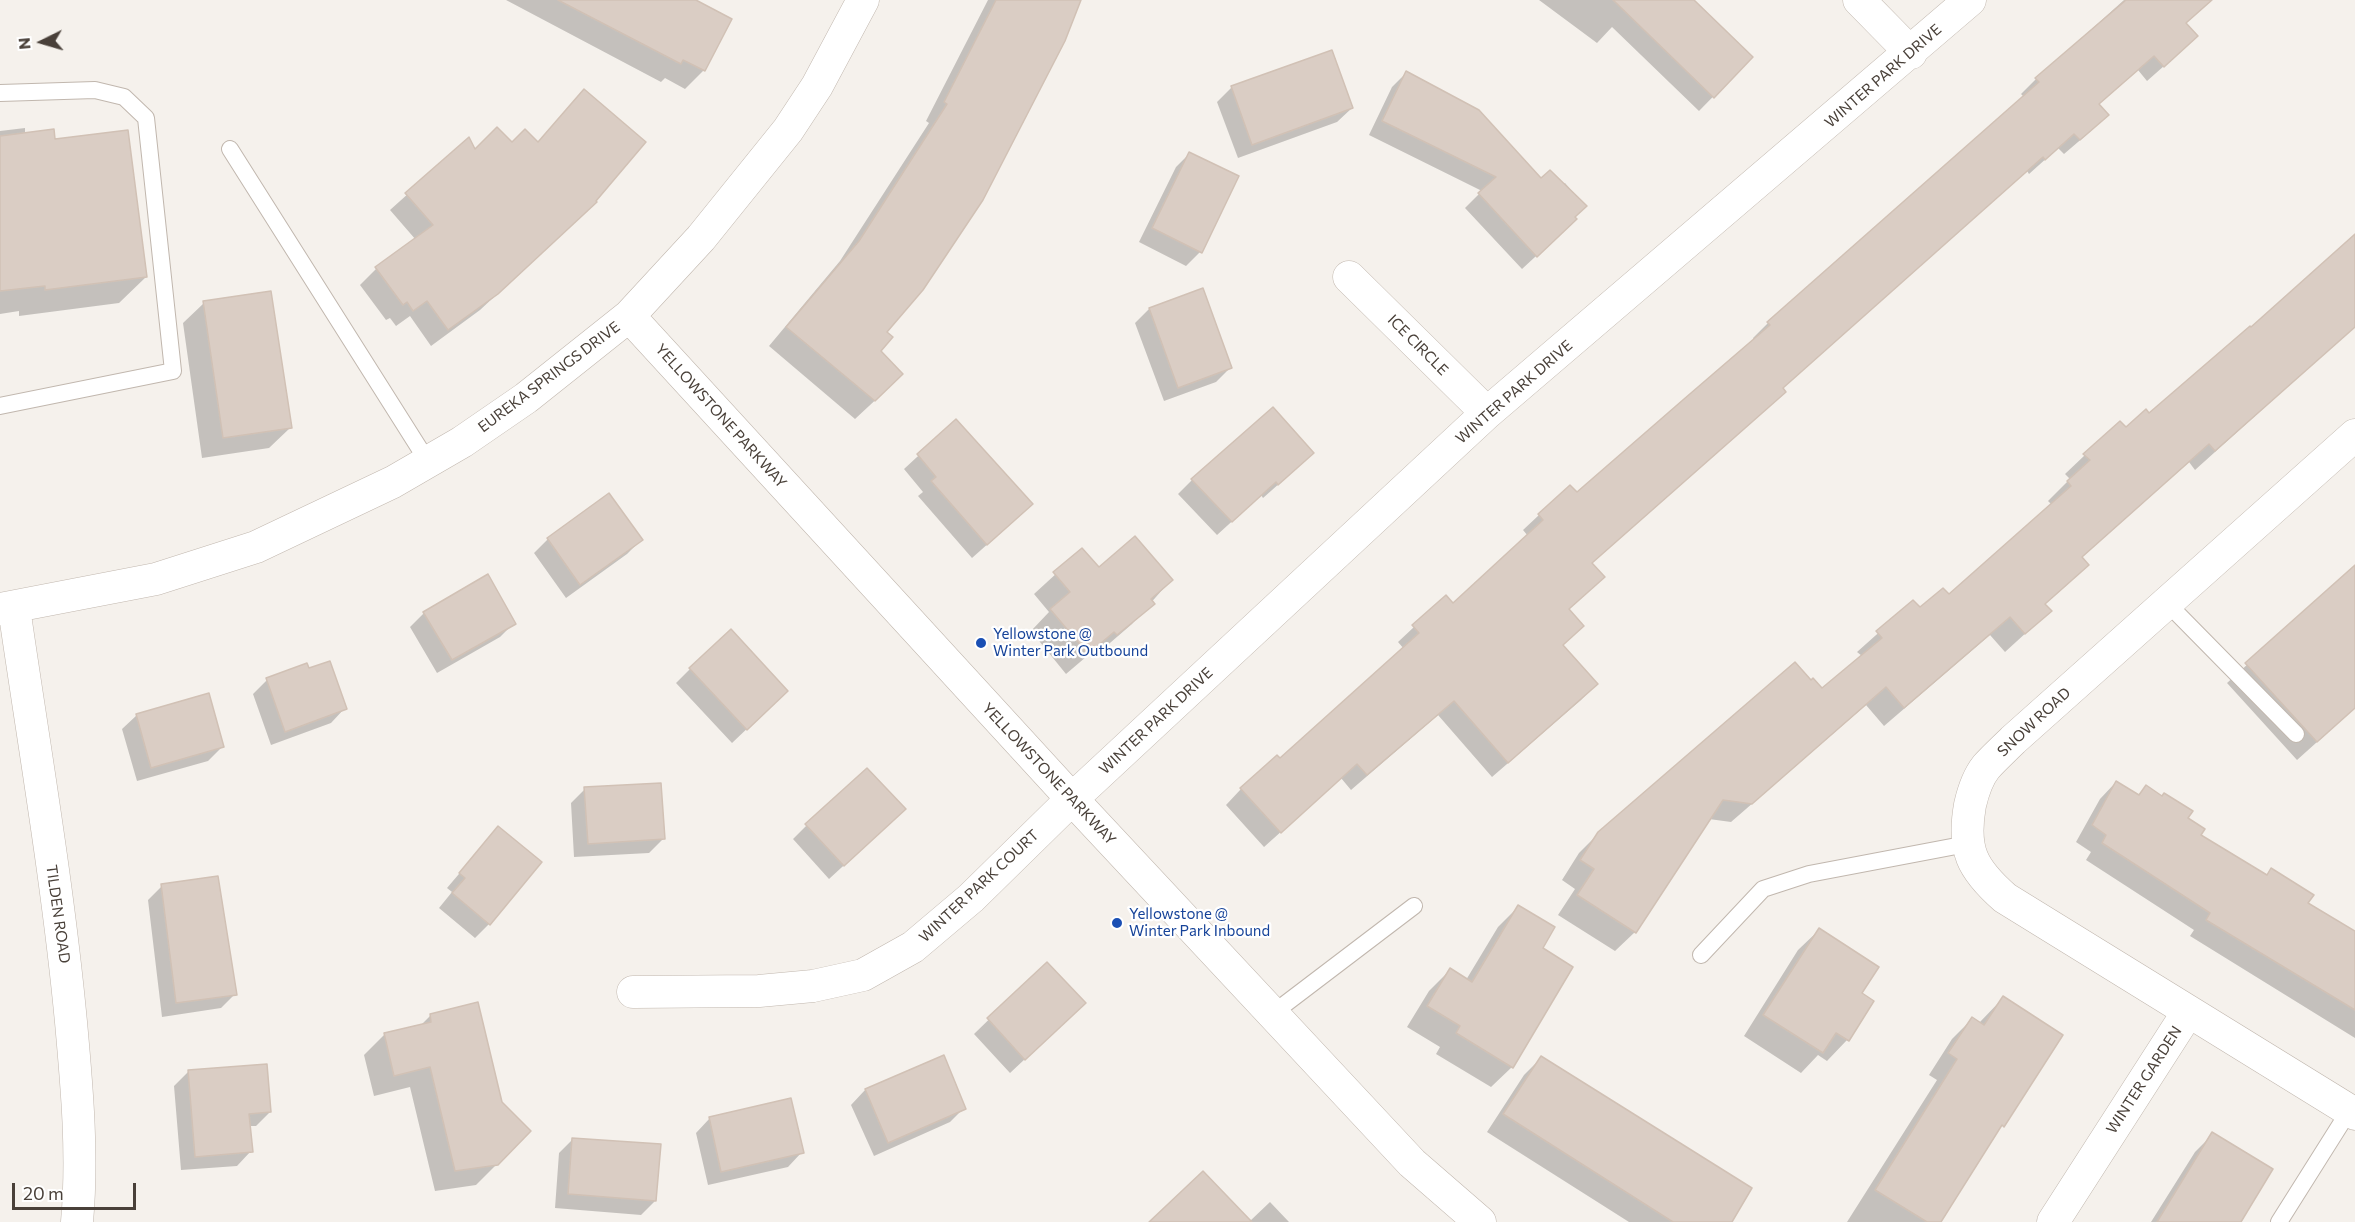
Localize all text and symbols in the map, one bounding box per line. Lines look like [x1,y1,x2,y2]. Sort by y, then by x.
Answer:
north arrow [12,12,72,72]
street label: WINTER PARK DRIVE [1821,20,1945,132]
text: N [14,37,34,50]
street label: ICE CIRCLE [1384,311,1452,379]
street label: EUREKA SPRINGS DRIVE [474,318,624,436]
street label: WINTER PARK DRIVE [1452,336,1576,448]
street label: YELLOWSTONE PARKWAY [652,340,790,492]
place label: Yellowstone @ Winter Park Outbound [993,625,1148,660]
marker: Yellowstone @ Winter Park Outbound [974,636,988,650]
street label: WINTER PARK DRIVE [1095,664,1217,778]
street label: SNOW ROAD [1994,684,2074,760]
street label: YELLOWSTONE PARKWAY [978,699,1120,849]
street label: WINTER PARK COURT [915,826,1043,946]
street label: TILDEN ROAD [42,863,74,965]
place label: Yellowstone @ Winter Park Inbound [1129,905,1270,940]
marker: Yellowstone @ Winter Park Inbound [1110,916,1124,930]
street label: WINTER GARDEN [2102,1023,2186,1137]
scale bar [15,1171,140,1209]
text: 20 m [23,1182,64,1204]

